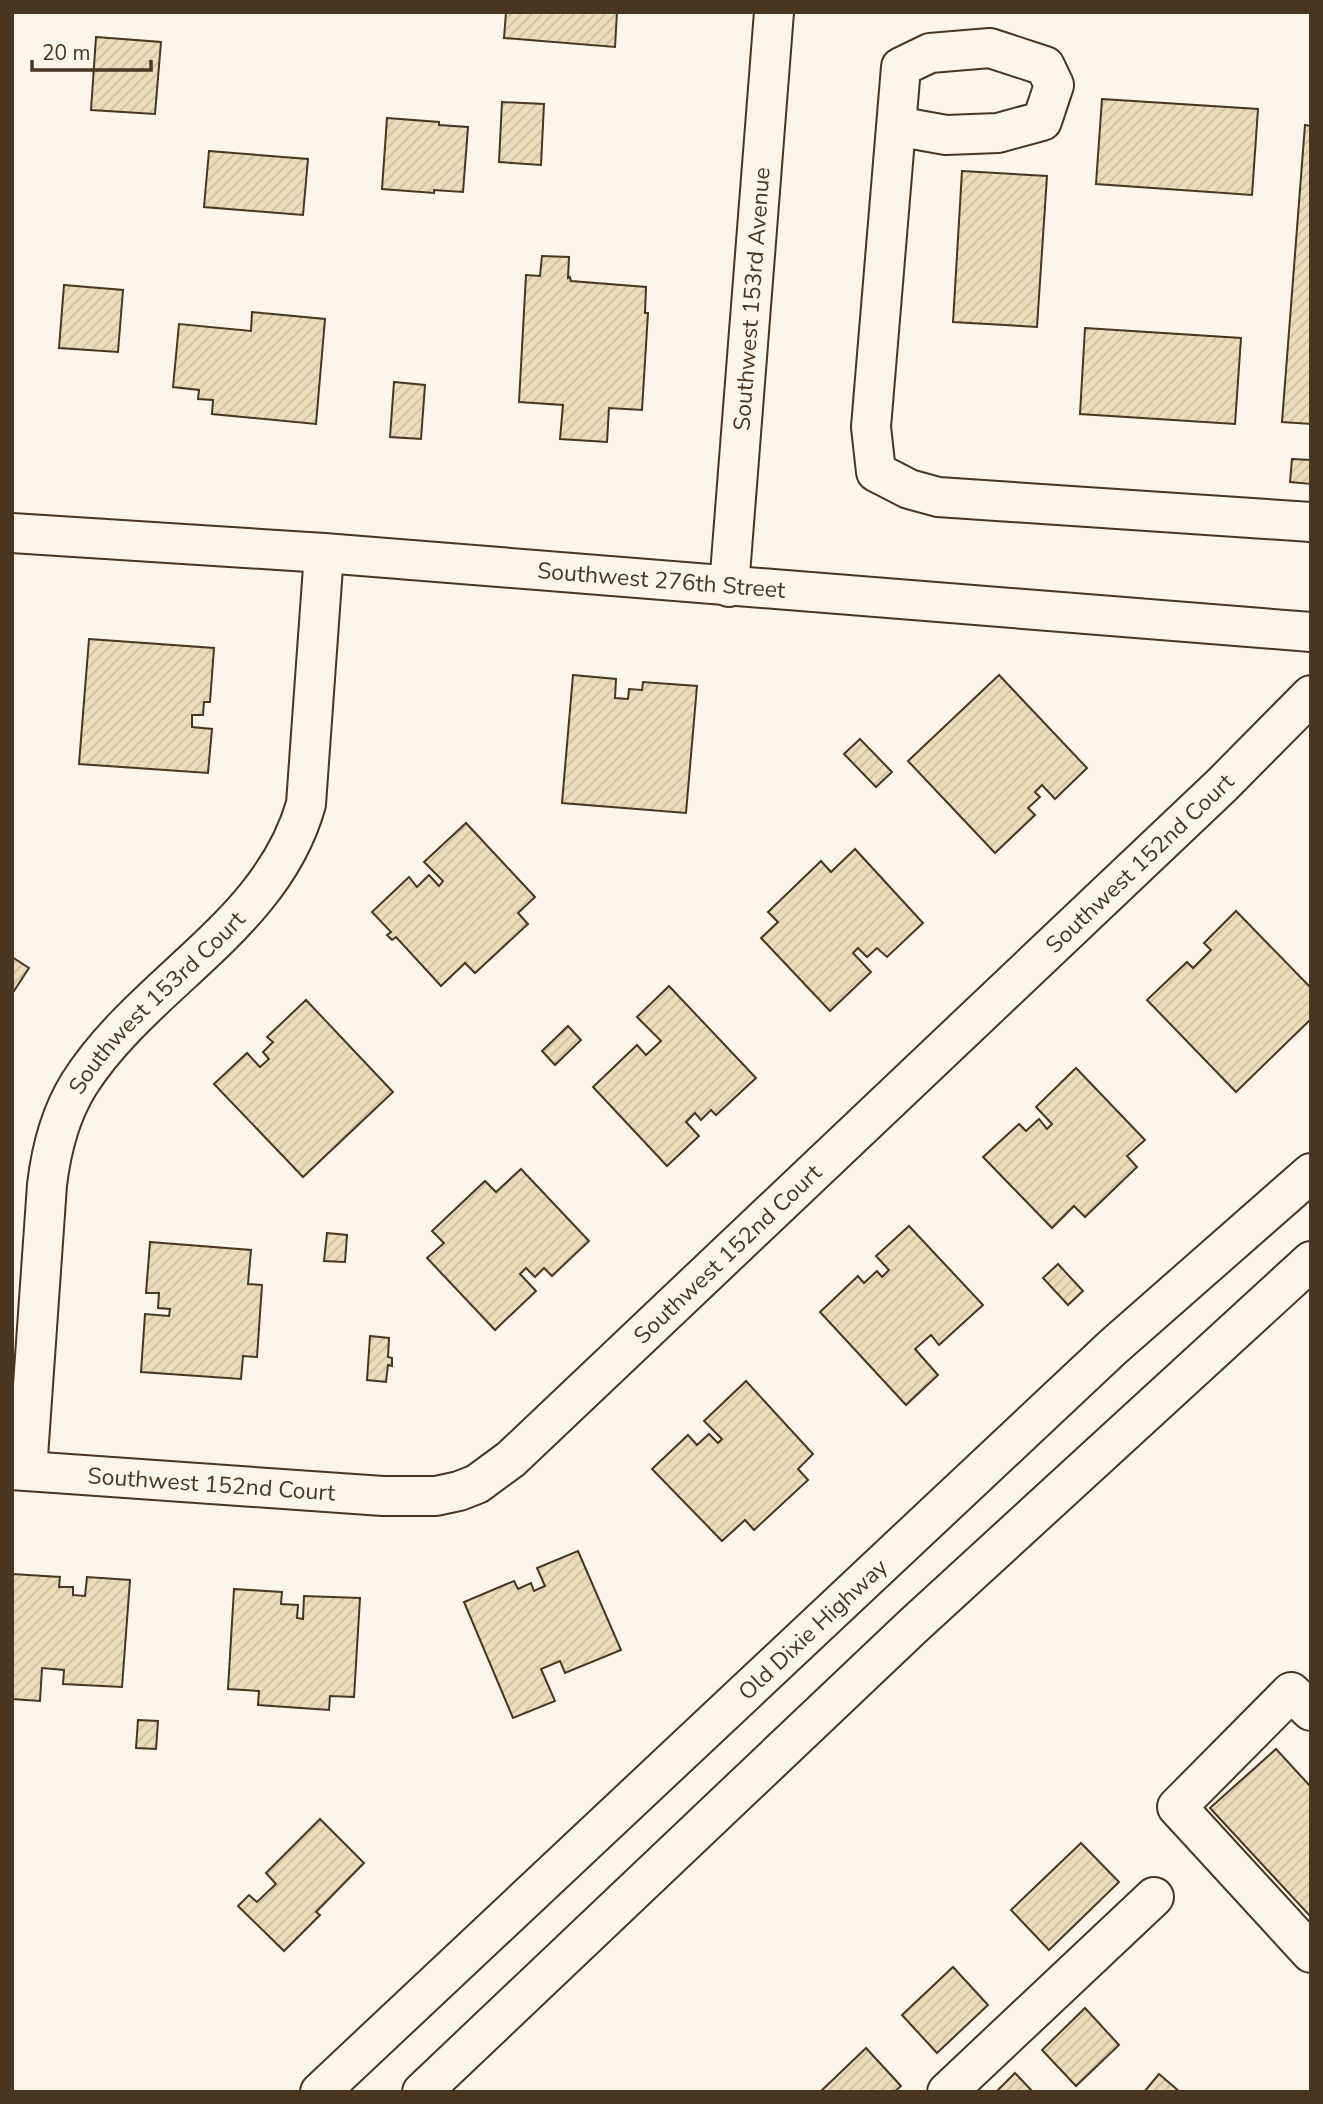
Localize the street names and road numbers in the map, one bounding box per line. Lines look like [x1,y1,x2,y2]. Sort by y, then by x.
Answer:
street label: Southwest 153rd Avenue [726,166,778,432]
street label: Southwest 276th Street [536,555,787,606]
street label: Southwest 152nd Court [1039,766,1241,960]
street label: Southwest 153rd Court [61,904,253,1100]
street label: Southwest 152nd Court [627,1157,829,1351]
street label: Southwest 152nd Court [86,1460,337,1509]
street label: Old Dixie Highway [732,1552,894,1707]

